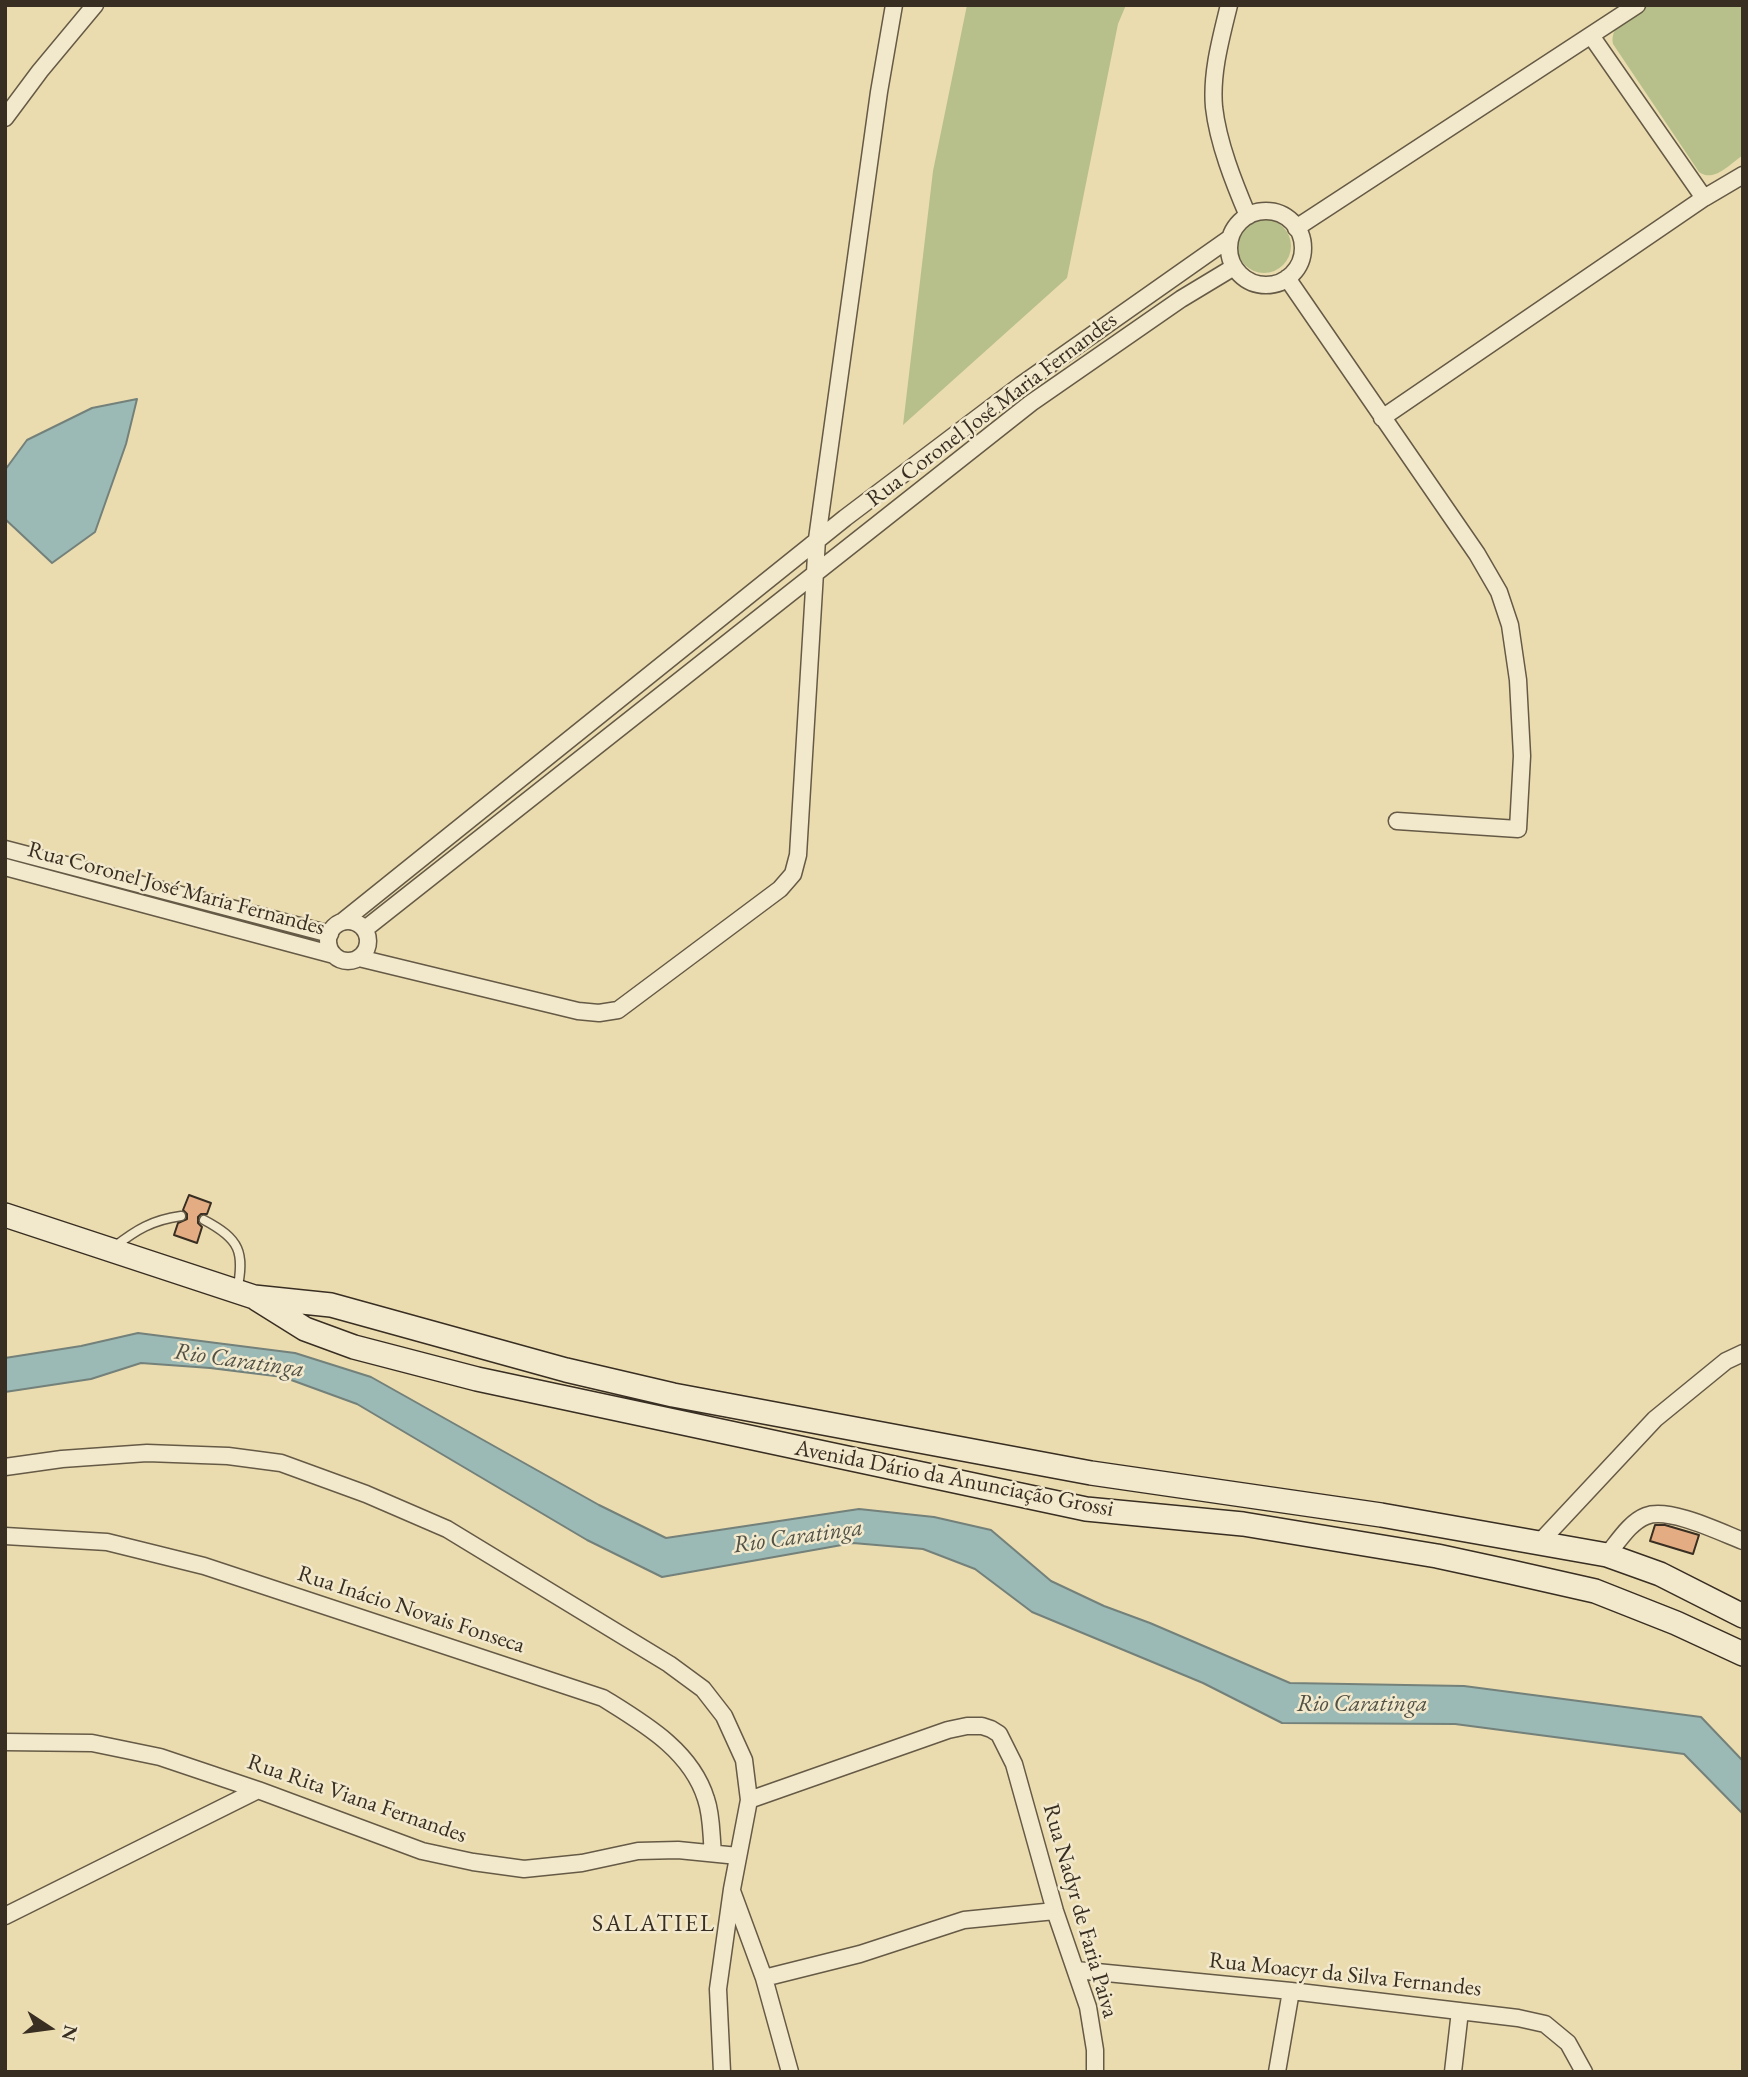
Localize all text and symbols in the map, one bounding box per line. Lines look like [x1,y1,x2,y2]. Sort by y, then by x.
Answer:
street label: Rua Coronel José Maria Fernandes [861,307,1123,513]
street label: Rua Coronel José Maria Fernandes [25,836,327,942]
water label: Rio Caratinga [172,1338,306,1384]
street label: Avenida Dário da Anunciação Grossi [792,1435,1116,1523]
water label: Rio Caratinga [731,1514,865,1560]
street label: Rua Inácio Novais Fonseca [294,1560,528,1660]
water label: Rio Caratinga [1297,1690,1427,1718]
street label: Rua Rita Viana Fernandes [244,1748,470,1850]
street label: Rua Nadyr de Faria Paiva [1036,1801,1124,2021]
district label: SALATIEL [593,1910,715,1938]
street label: Rua Moacyr da Silva Fernandes [1207,1947,1483,2003]
north arrow [14,1993,84,2063]
text: N [56,2023,84,2043]

